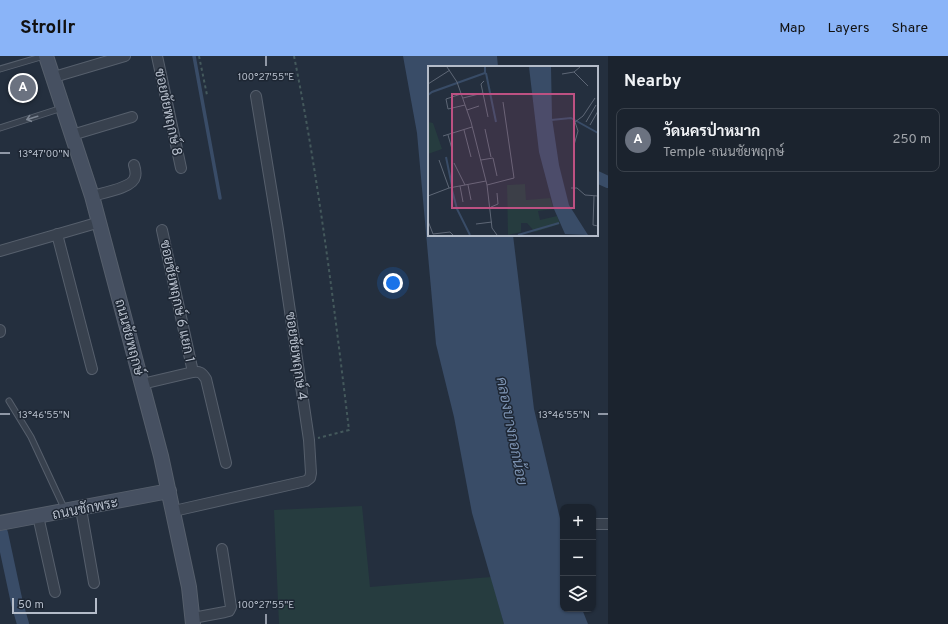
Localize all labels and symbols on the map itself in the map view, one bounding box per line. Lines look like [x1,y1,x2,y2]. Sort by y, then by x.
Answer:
inset map [428,66,598,236]
street label: ซอยชัยพฤกษ์ 8 [150,67,187,158]
text: 100°27'55"E [238,71,294,84]
pin: A [10,73,36,103]
one-way arrow [25,115,38,122]
text: 13°47'00"N [18,148,70,161]
street label: ซอยชัยพฤกษ์ 6 แยก 1 [155,238,200,364]
your location [383,273,403,293]
street label: ถนนชัยพฤกษ์ [110,297,149,378]
street label: ซอยชัยพฤกษ์ 4 [281,311,312,402]
water label: คลองบางกอกน้อย [491,375,532,488]
text: 13°46'55"N [18,409,70,422]
text: 13°46'55"N [538,409,590,422]
street label: ถนนชักพระ [51,495,120,524]
scale bar [12,596,97,615]
text: 100°27'55"E [238,599,294,612]

